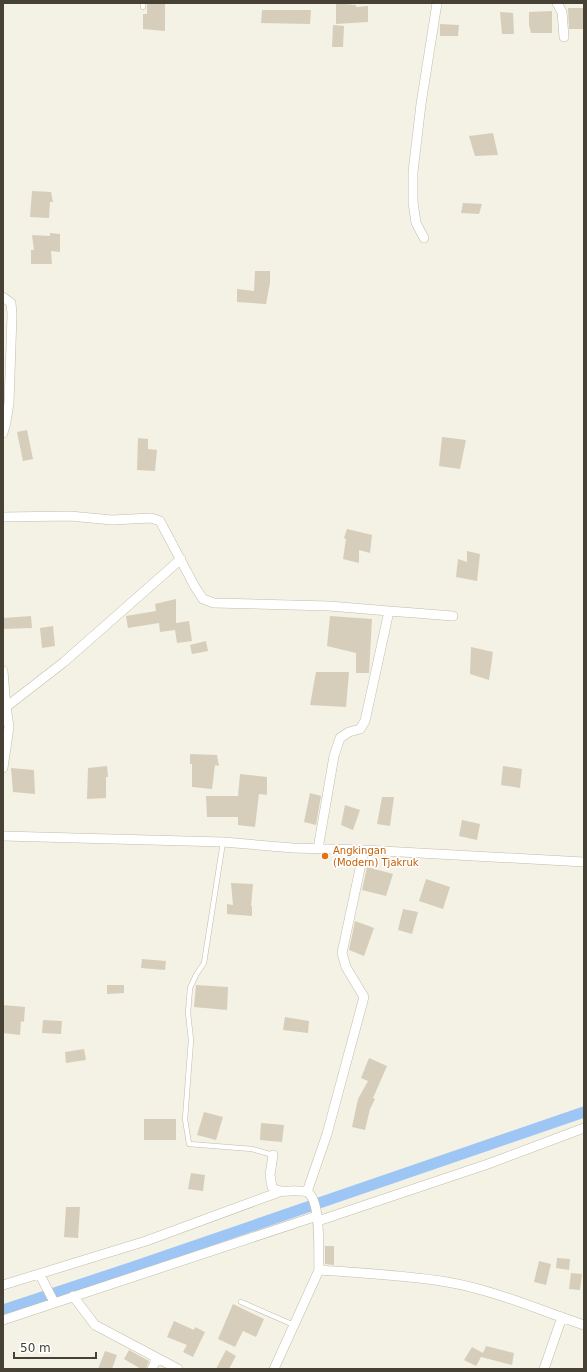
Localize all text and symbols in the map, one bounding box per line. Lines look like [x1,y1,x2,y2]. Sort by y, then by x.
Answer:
place label: Angkingan (Modern) Tjakruk [333,845,419,868]
marker: Angkingan (Modern) Tjakruk [320,851,330,861]
scale bar [14,1334,96,1360]
text: 50 m [20,1341,51,1355]

